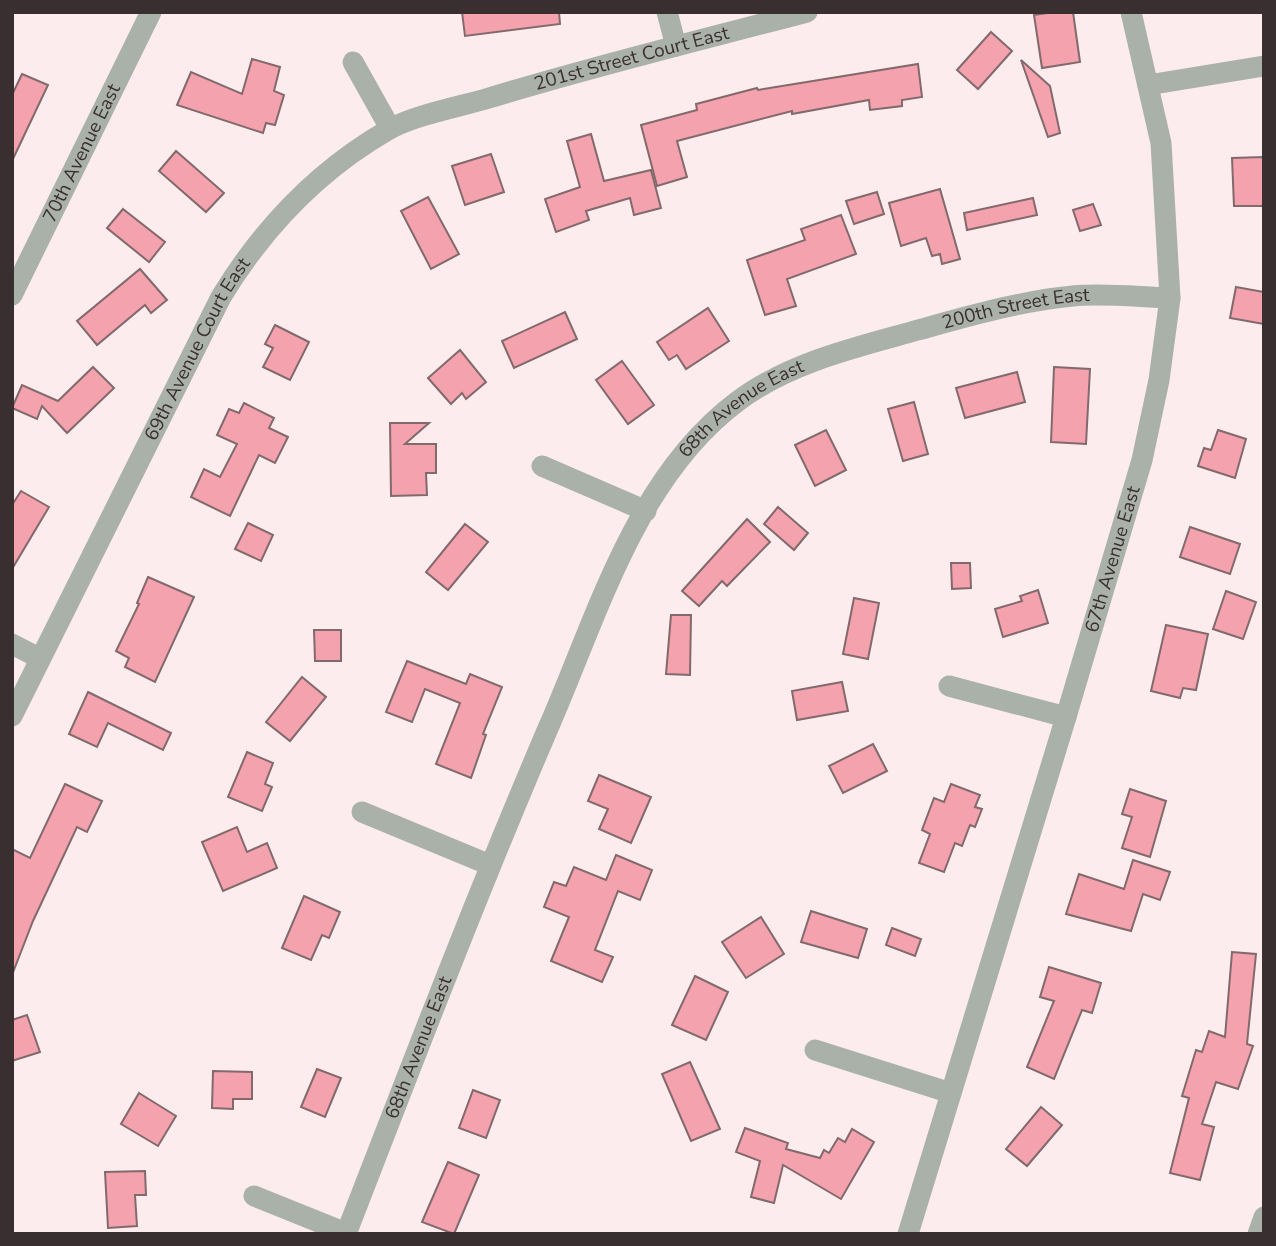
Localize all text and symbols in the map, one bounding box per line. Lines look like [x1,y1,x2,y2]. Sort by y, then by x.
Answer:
street label: 201st Street Court East [531,20,732,97]
street label: 70th Avenue East [37,79,127,227]
street label: 69th Avenue Court East [138,252,256,445]
street label: 200th Street East [939,282,1090,336]
street label: 68th Avenue East [672,353,808,463]
street label: 67th Avenue East [1079,483,1147,636]
street label: 68th Avenue East [379,972,458,1123]

